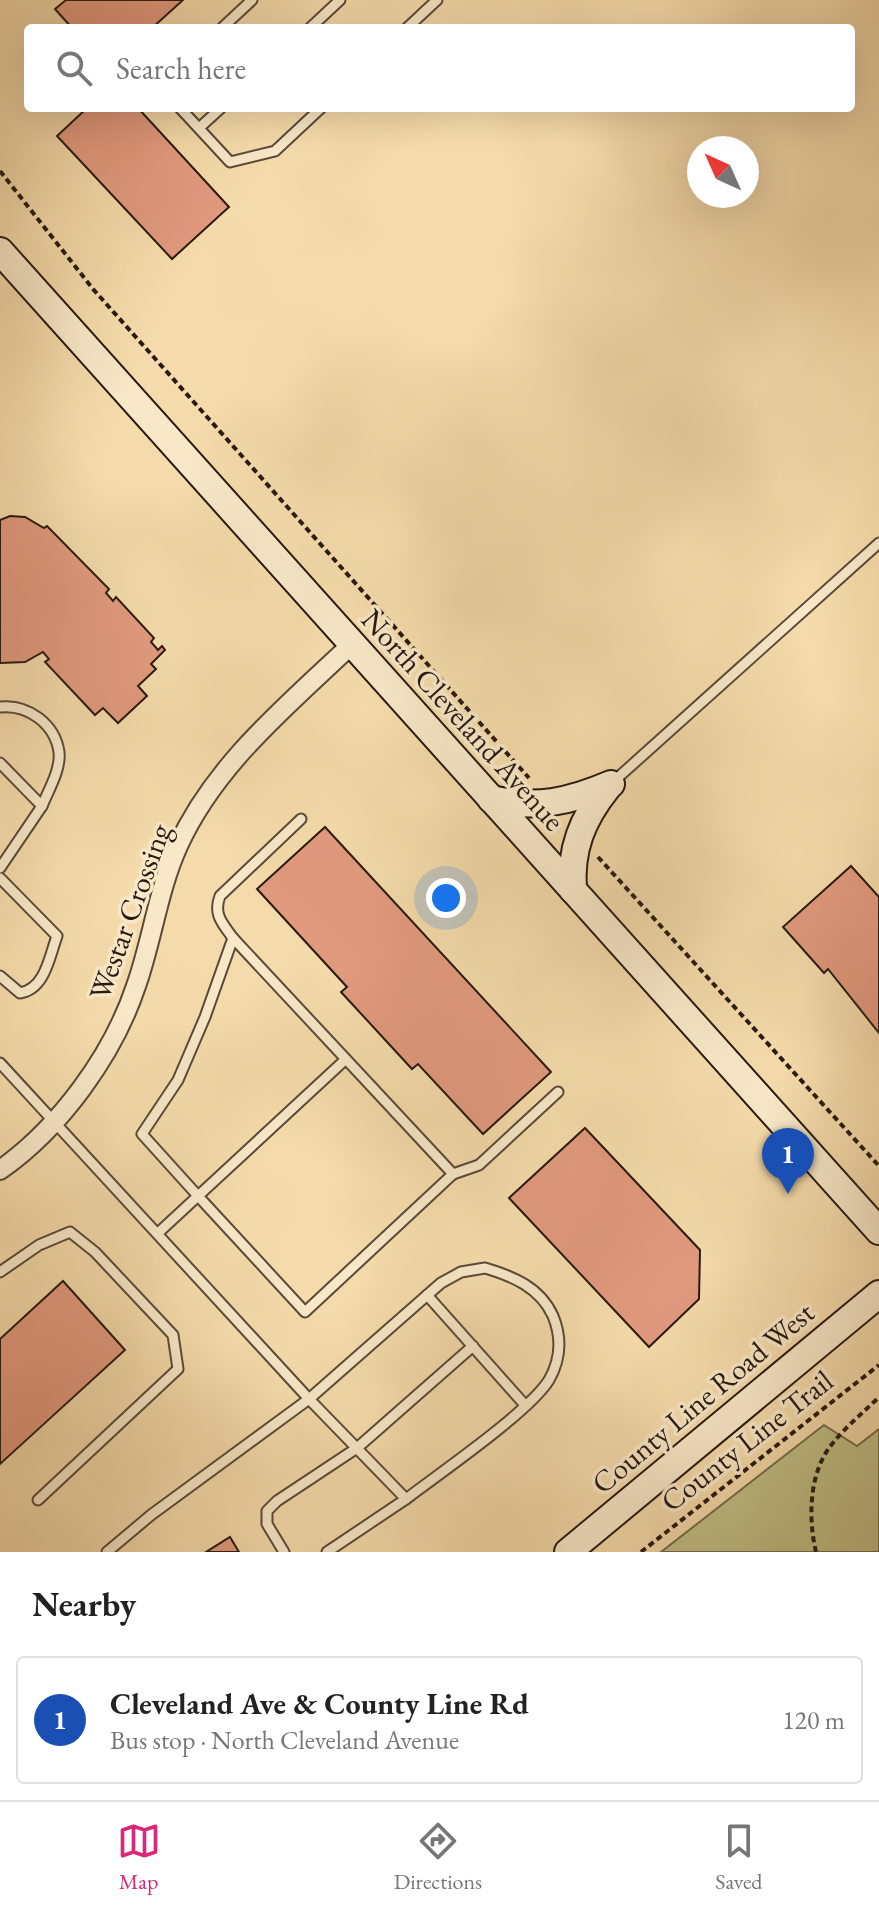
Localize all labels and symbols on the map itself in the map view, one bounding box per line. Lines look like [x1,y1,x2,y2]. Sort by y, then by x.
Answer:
north arrow [687,136,759,208]
street label: North Cleveland Avenue [353,600,574,839]
street label: Westar Crossing [80,817,180,1005]
your location [426,878,466,918]
pin: 1 [762,1128,814,1194]
street label: County Line Road West [583,1293,822,1502]
street label: County Line Trail [653,1361,841,1520]

